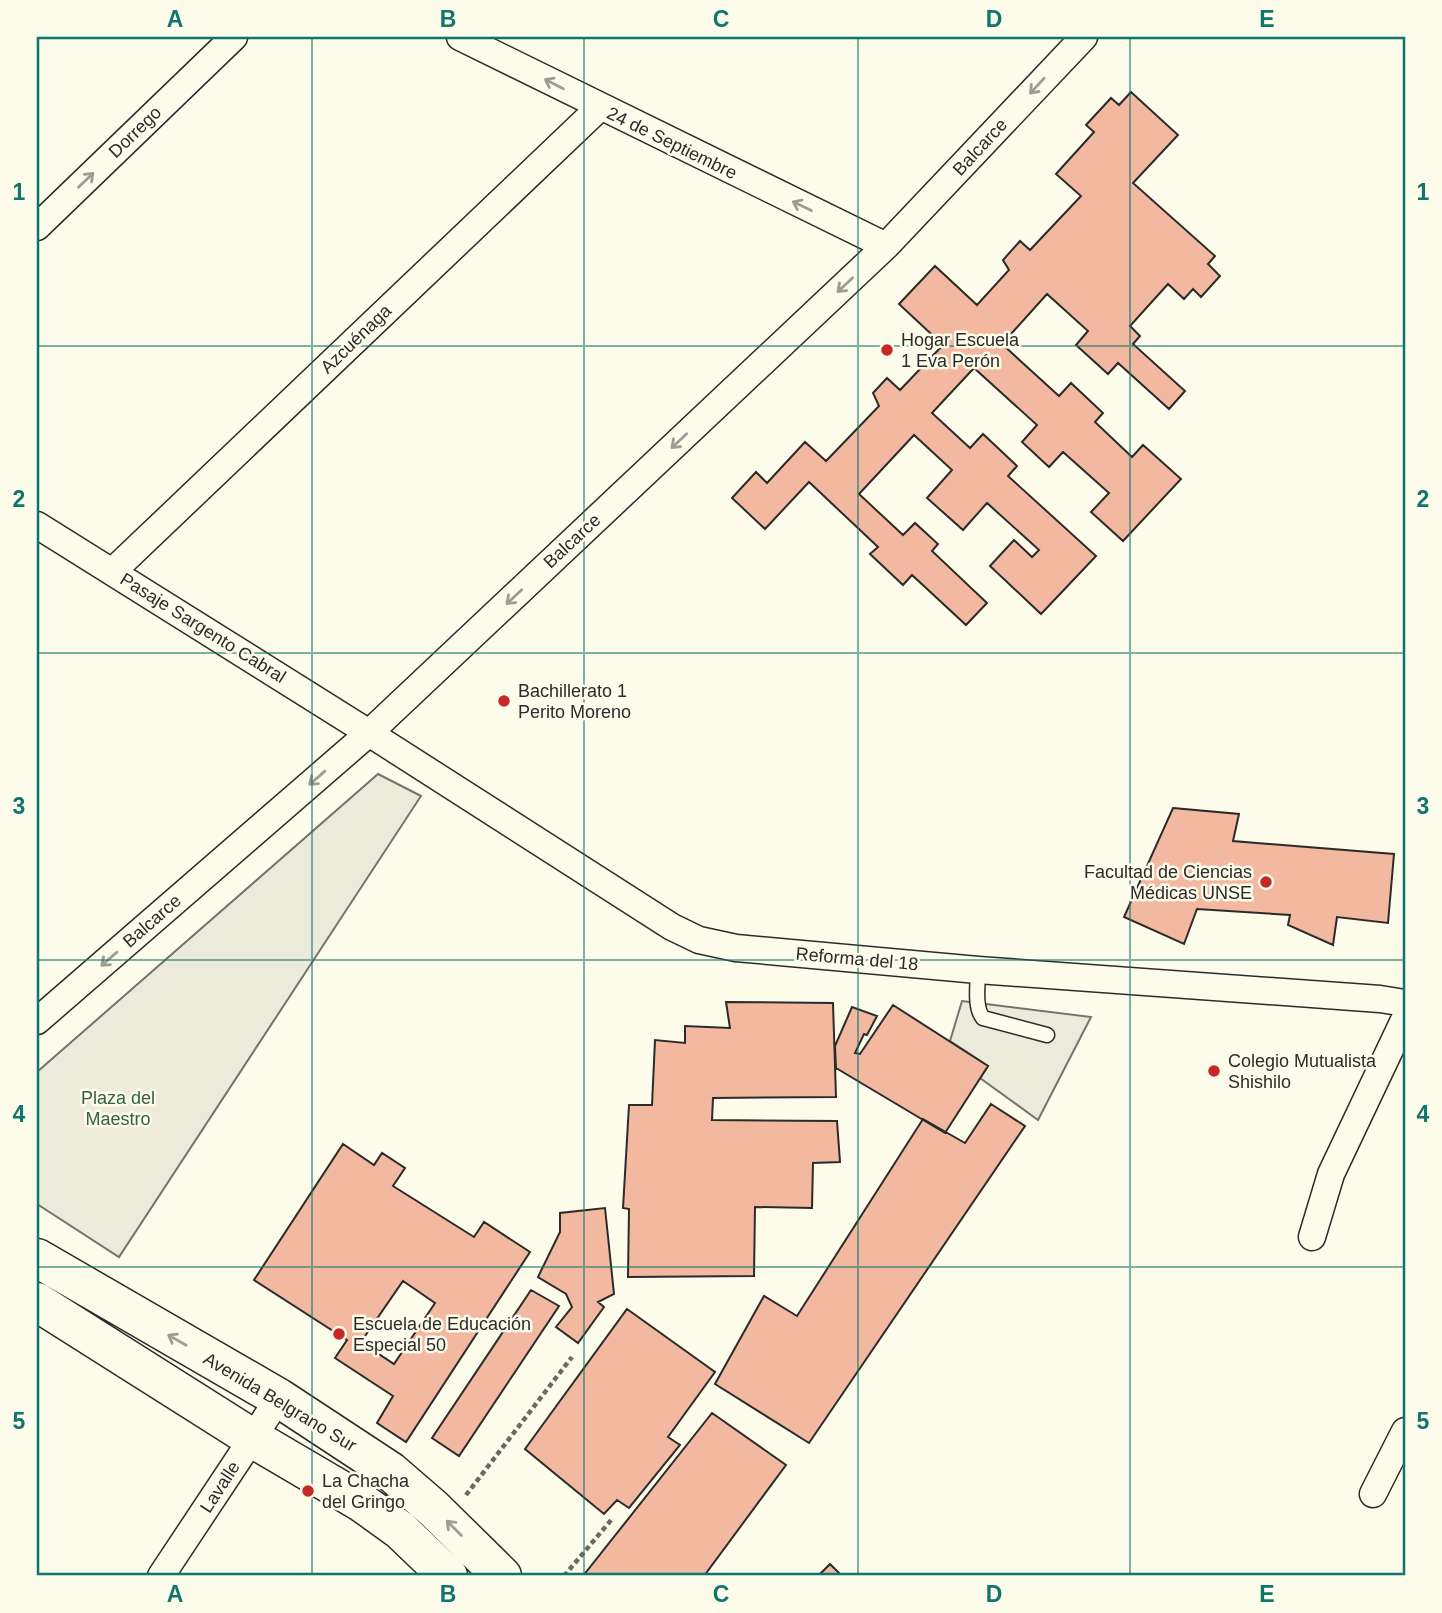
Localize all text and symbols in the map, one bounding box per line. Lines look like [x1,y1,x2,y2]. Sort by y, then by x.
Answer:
text: A [167,6,183,32]
text: B [440,6,456,32]
text: C [713,6,729,32]
text: D [986,6,1002,32]
text: E [1259,6,1275,32]
one-way arrow [544,77,565,91]
one-way arrow [1029,77,1046,94]
street label: Dorrego [105,102,165,162]
street label: 24 de Septiembre [604,103,740,183]
street label: Balcarce [949,115,1011,179]
one-way arrow [77,171,94,188]
text: 1 [13,179,26,205]
text: 1 [1417,179,1430,205]
one-way arrow [792,198,813,212]
one-way arrow [837,276,854,293]
street label: Azcuénaga [317,300,396,377]
place label: Hogar Escuela 1 Eva Perón [901,330,1020,371]
marker: Hogar Escuela 1 Eva Perón [879,342,895,358]
one-way arrow [671,432,688,449]
text: 2 [13,486,25,512]
text: 2 [1417,486,1429,512]
street label: Balcarce [540,510,604,572]
street label: Pasaje Sargento Cabral [117,569,289,687]
one-way arrow [506,588,523,605]
place label: Bachillerato 1 Perito Moreno [518,681,631,722]
marker: Bachillerato 1 Perito Moreno [496,693,512,709]
one-way arrow [309,770,327,786]
text: 3 [13,793,25,819]
text: 3 [1417,793,1429,819]
place label: Facultad de Ciencias Médicas UNSE [1084,862,1252,903]
marker: Facultad de Ciencias Médicas UNSE [1258,874,1274,890]
street label: Balcarce [119,890,185,952]
street label: Reforma del 18 [795,944,919,974]
one-way arrow [100,951,118,967]
place label: Colegio Mutualista Shishilo [1228,1051,1377,1092]
marker: Colegio Mutualista Shishilo [1206,1063,1222,1079]
park label: Plaza del Maestro [81,1088,155,1129]
text: 4 [13,1101,26,1127]
text: 4 [1417,1101,1430,1127]
place label: Escuela de Educación Especial 50 [353,1314,531,1355]
marker: Escuela de Educación Especial 50 [331,1326,347,1342]
one-way arrow [167,1333,188,1346]
street label: Avenida Belgrano Sur [200,1348,360,1456]
text: 5 [13,1408,26,1434]
text: 5 [1417,1408,1430,1434]
street label: Lavalle [196,1458,244,1516]
place label: La Chacha del Gringo [322,1471,410,1512]
marker: La Chacha del Gringo [300,1483,316,1499]
one-way arrow [445,1520,462,1537]
text: A [167,1581,183,1607]
text: B [440,1581,456,1607]
text: C [713,1581,729,1607]
text: D [986,1581,1002,1607]
text: E [1259,1581,1275,1607]

